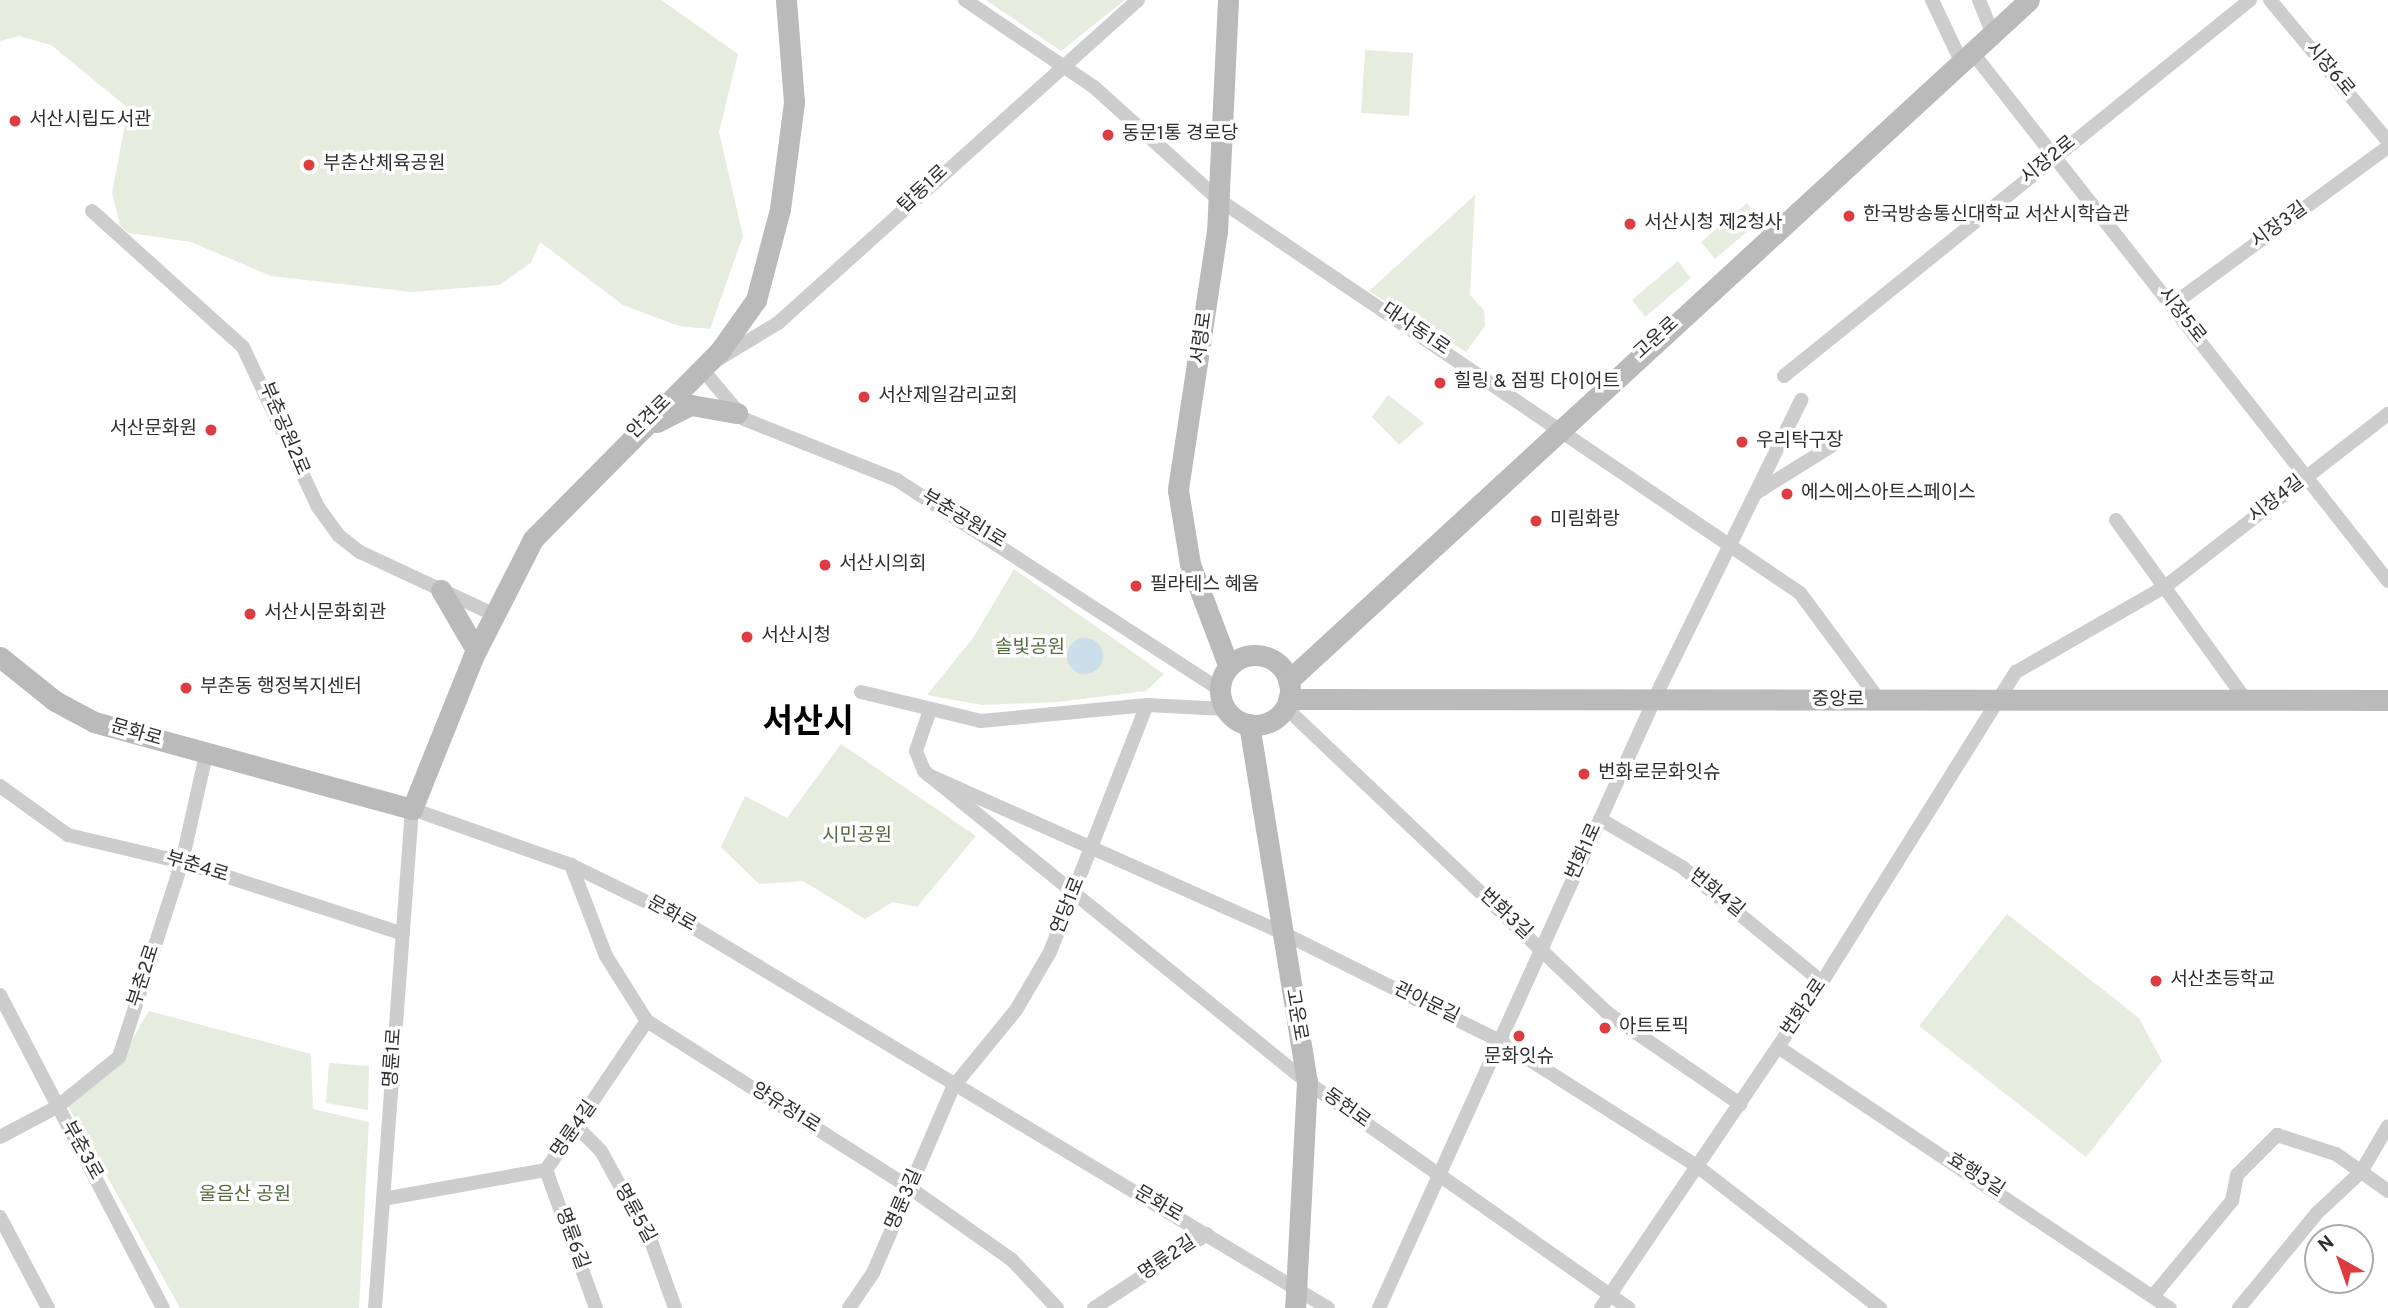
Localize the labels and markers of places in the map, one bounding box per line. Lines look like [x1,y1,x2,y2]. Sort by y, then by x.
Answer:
place label: 서산시립도서관 [29,110,151,132]
marker: 서산시립도서관 [7,113,23,129]
place label: 동문1통 경로당 [1122,124,1238,146]
marker: 동문1통 경로당 [1100,127,1116,143]
place label: 부춘산체육공원 [323,154,445,176]
marker: 부춘산체육공원 [301,157,317,173]
place label: 한국방송통신대학교 서산시학습관 [1863,205,2130,227]
marker: 한국방송통신대학교 서산시학습관 [1841,208,1857,224]
place label: 서산시청 제2청사 [1644,213,1782,235]
marker: 서산시청 제2청사 [1622,216,1638,232]
place label: 힐링 & 점핑 다이어트 [1454,372,1620,394]
marker: 힐링 & 점핑 다이어트 [1432,375,1448,391]
place label: 서산제일감리교회 [878,386,1018,408]
marker: 서산제일감리교회 [856,389,872,405]
place label: 서산문화원 [110,419,197,441]
marker: 서산문화원 [203,422,219,438]
place label: 우리탁구장 [1756,431,1843,453]
marker: 우리탁구장 [1734,434,1750,450]
place label: 에스에스아트스페이스 [1801,483,1976,505]
marker: 에스에스아트스페이스 [1779,486,1795,502]
place label: 미림화랑 [1550,510,1620,532]
marker: 미림화랑 [1528,513,1544,529]
place label: 서산시의회 [839,554,926,576]
marker: 서산시의회 [817,557,833,573]
place label: 필라테스 혜움 [1150,575,1259,597]
marker: 필라테스 혜움 [1128,578,1144,594]
place label: 서산시문화회관 [264,603,386,625]
marker: 서산시문화회관 [242,606,258,622]
place label: 서산시청 [761,626,831,648]
marker: 서산시청 [739,629,755,645]
place label: 부춘동 행정복지센터 [200,677,362,699]
marker: 부춘동 행정복지센터 [178,680,194,696]
place label: 번화로문화잇슈 [1598,763,1720,785]
marker: 번화로문화잇슈 [1576,766,1592,782]
place label: 서산초등학교 [2170,970,2275,992]
marker: 서산초등학교 [2148,973,2164,989]
place label: 아트토픽 [1619,1017,1689,1039]
marker: 아트토픽 [1597,1020,1613,1036]
marker: 문화잇슈 [1511,1028,1527,1044]
place label: 문화잇슈 [1484,1047,1554,1069]

